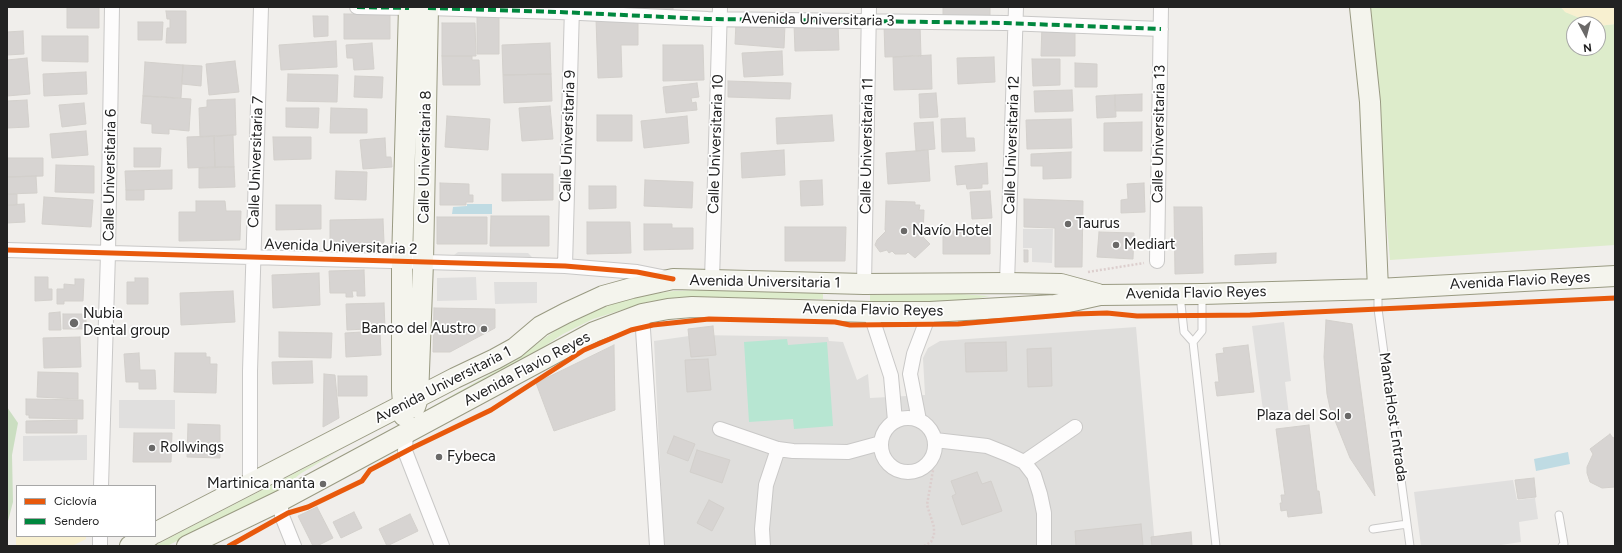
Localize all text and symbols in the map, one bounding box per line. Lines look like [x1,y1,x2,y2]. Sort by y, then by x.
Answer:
street label: Avenida Universitaria 3 [741,10,895,30]
north arrow [1566,16,1606,56]
text: N [1582,40,1592,54]
street label: Calle Universitaria 13 [1149,65,1169,203]
street label: Calle Universitaria 9 [557,70,579,202]
street label: Calle Universitaria 10 [705,74,727,214]
street label: Calle Universitaria 12 [1001,75,1023,215]
street label: Calle Universitaria 11 [857,78,877,214]
street label: Calle Universitaria 8 [415,90,435,224]
street label: Calle Universitaria 7 [245,96,267,228]
street label: Calle Universitaria 6 [100,109,120,241]
place label: Taurus [1076,215,1120,233]
marker: Taurus [1063,219,1073,229]
place label: Navío Hotel [912,222,992,240]
marker: Navío Hotel [899,226,909,236]
street label: Avenida Universitaria 2 [264,235,418,259]
place label: Mediart [1124,236,1176,254]
marker: Mediart [1111,240,1121,250]
street label: Avenida Flavio Reyes [1449,268,1591,294]
street label: Avenida Universitaria 1 [689,272,841,292]
street label: Avenida Flavio Reyes [1125,283,1267,303]
street label: Avenida Flavio Reyes [802,300,944,320]
place label: Nubia Dental group [83,305,170,340]
marker: Nubia Dental group [68,317,80,329]
place label: Banco del Austro [361,320,476,338]
marker: Banco del Austro [479,324,489,334]
street label: Avenida Flavio Reyes [461,328,593,410]
street label: Avenida Universitaria 1 [372,343,514,427]
street label: MantaHost Entrada [1375,351,1411,483]
place label: Plaza del Sol [1256,407,1340,425]
marker: Plaza del Sol [1343,411,1353,421]
place label: Rollwings [160,439,224,457]
marker: Rollwings [147,443,157,453]
place label: Fybeca [447,448,496,466]
marker: Fybeca [434,452,444,462]
place label: Martinica manta [207,475,315,493]
marker: Martinica manta [318,479,328,489]
legend [16,485,156,537]
text: Ciclovía [54,494,97,508]
text: Sendero [54,514,99,528]

